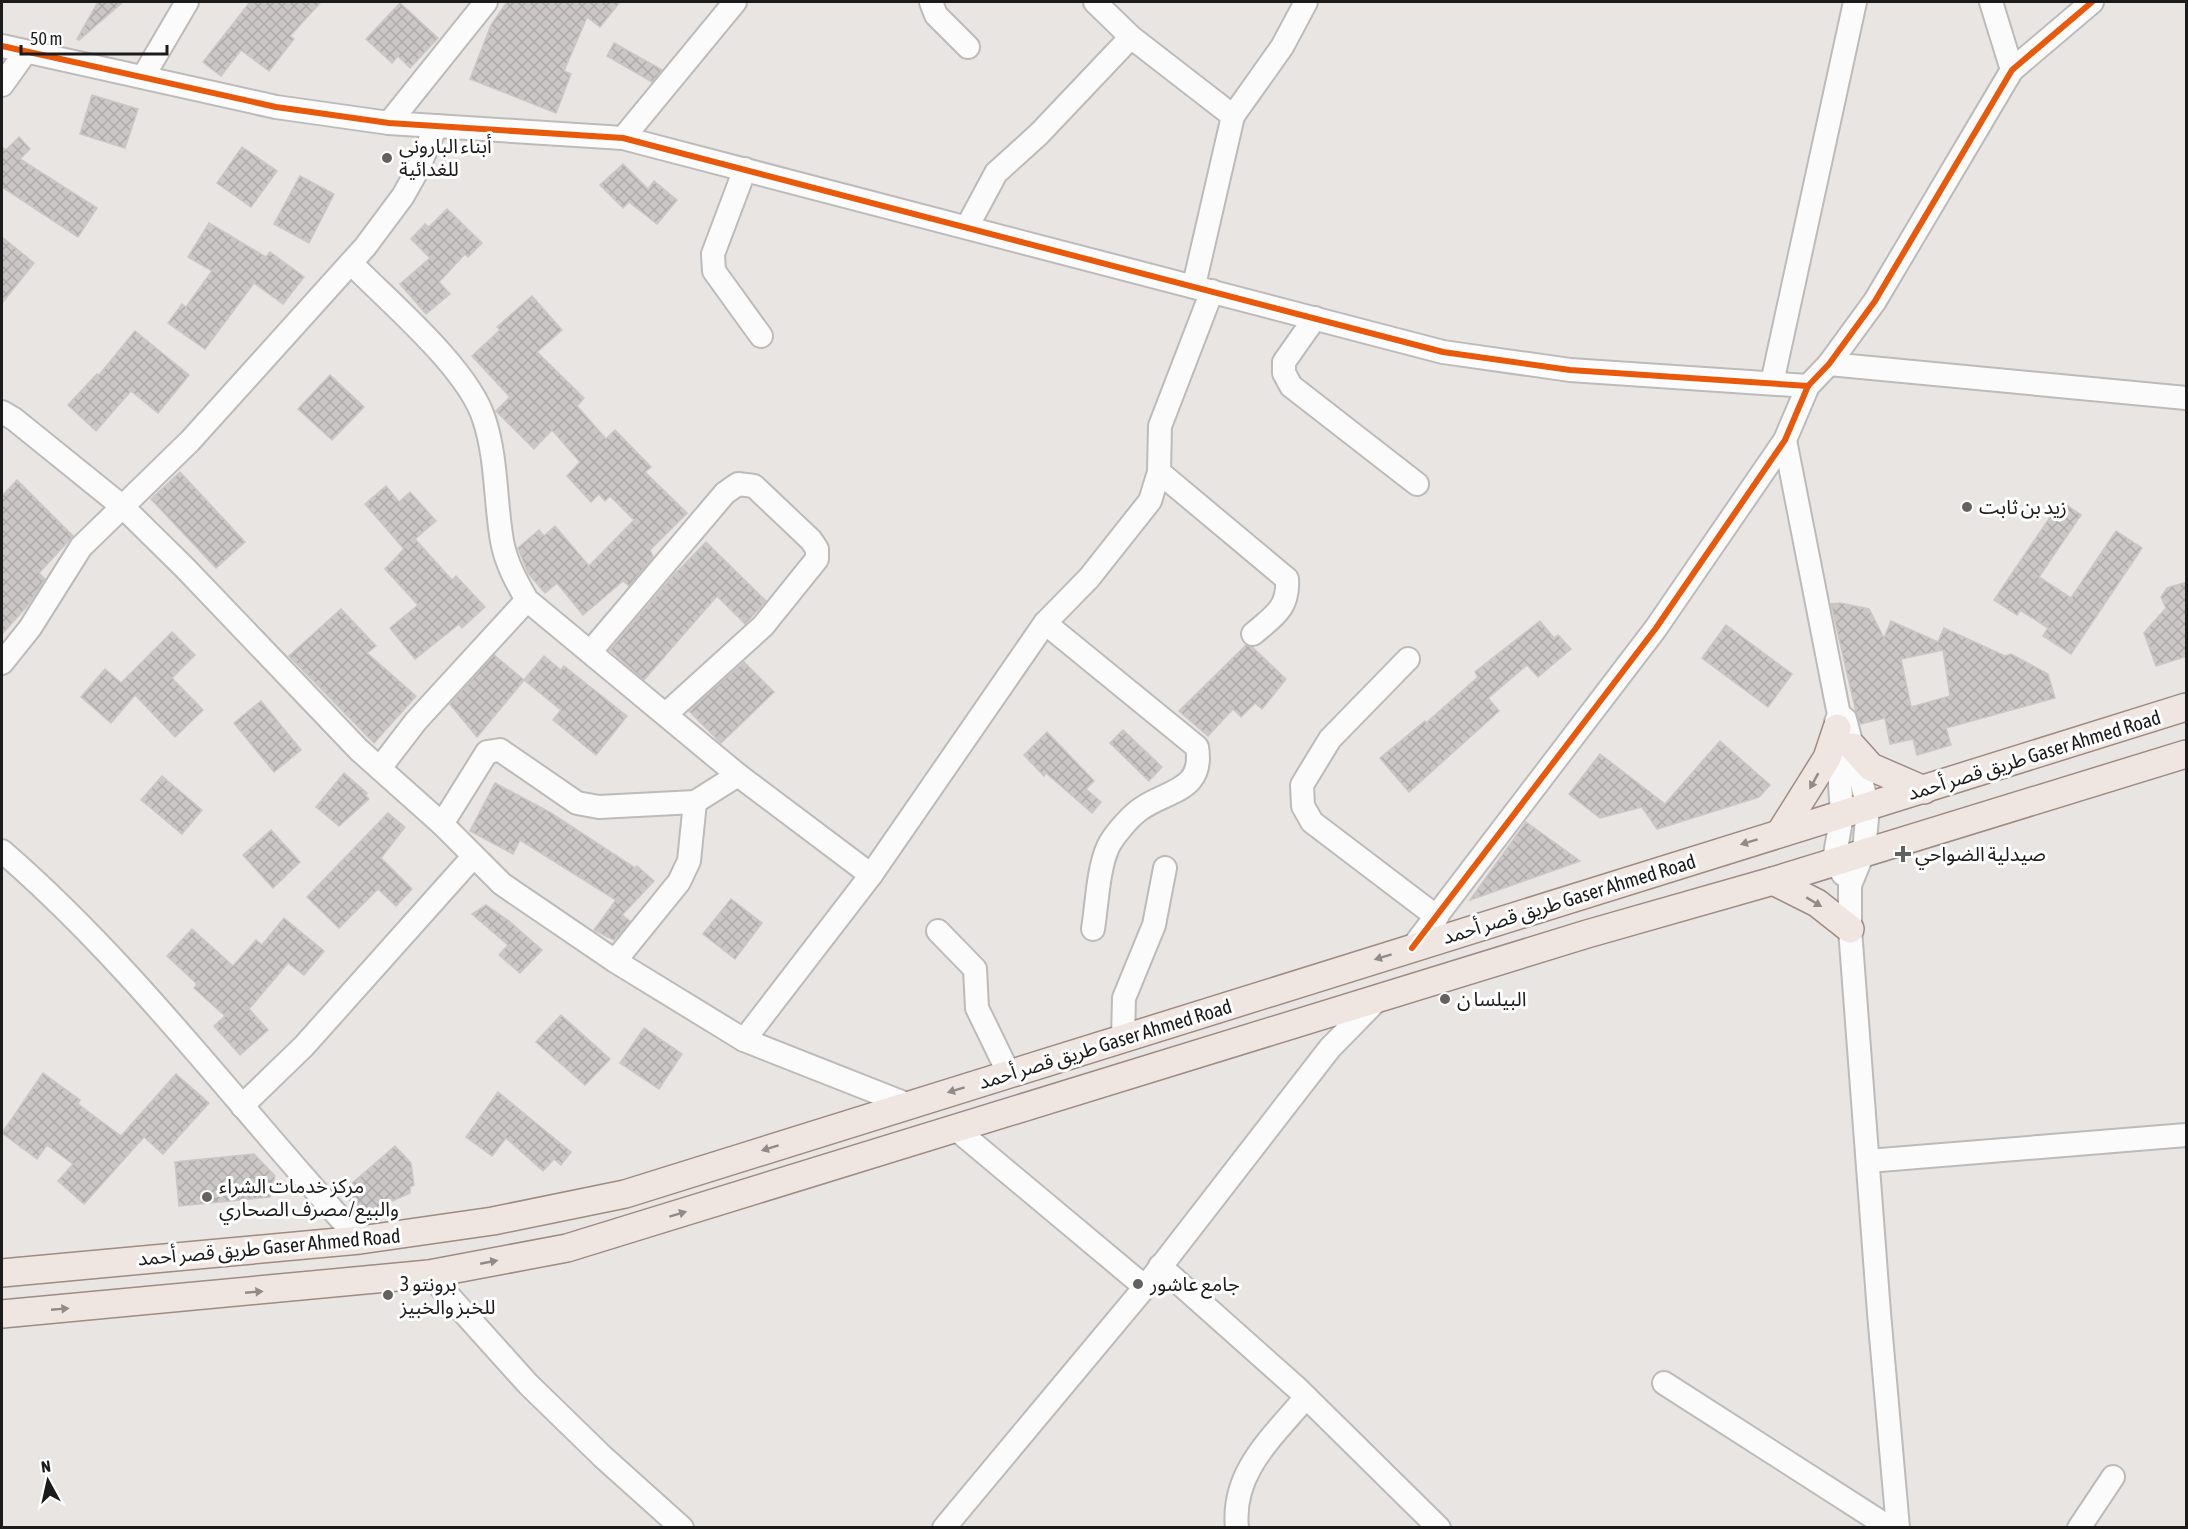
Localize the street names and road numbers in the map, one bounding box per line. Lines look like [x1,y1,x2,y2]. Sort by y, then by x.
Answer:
street label: طريق قصر أحمد Gaser Ahmed Road [1904,705,2164,806]
street label: طريق قصر أحمد Gaser Ahmed Road [1439,849,1699,950]
street label: طريق قصر أحمد Gaser Ahmed Road [975,994,1235,1095]
street label: طريق قصر أحمد Gaser Ahmed Road [137,1224,401,1271]

